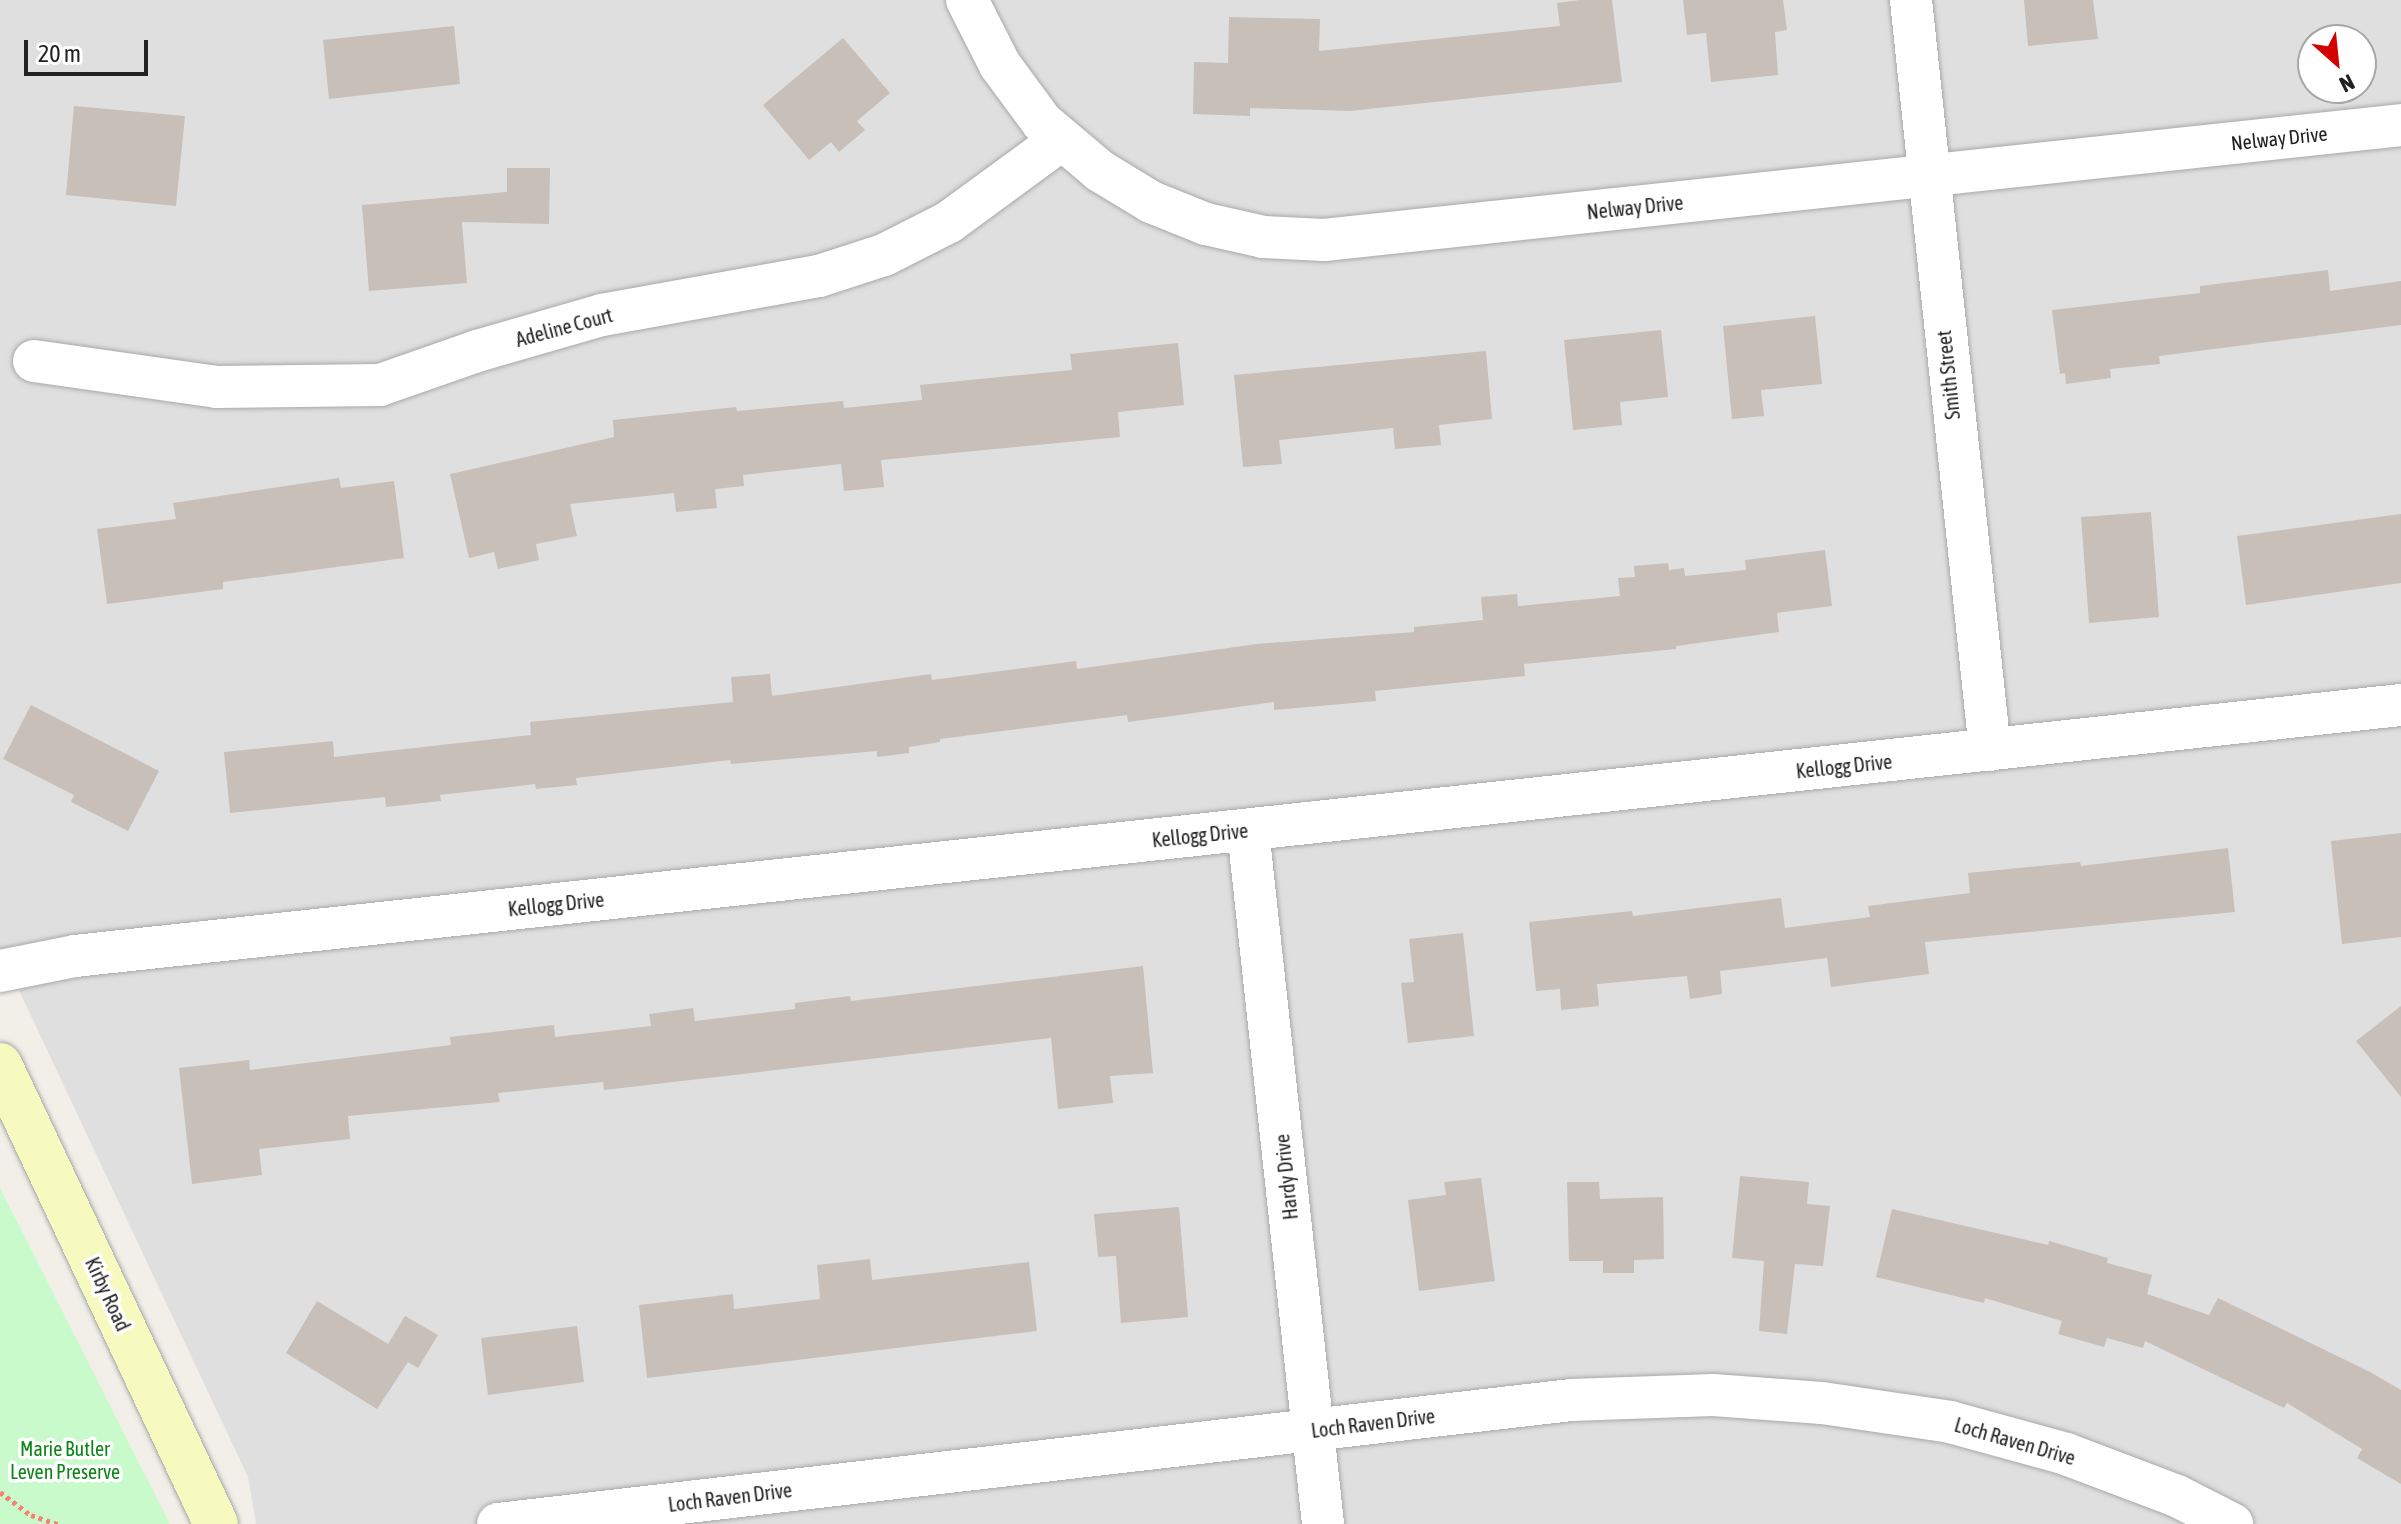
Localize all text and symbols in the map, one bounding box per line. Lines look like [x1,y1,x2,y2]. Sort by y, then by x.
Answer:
scale bar [28,24,152,74]
north arrow [2297,24,2377,104]
text: 20 m [38,40,81,67]
text: N [2335,69,2359,98]
street label: Nelway Drive [2230,121,2328,155]
street label: Nelway Drive [1586,190,1684,224]
street label: Adeline Court [513,303,615,351]
street label: Smith Street [1931,329,1965,421]
street label: Kellogg Drive [1795,749,1893,783]
street label: Kellogg Drive [1151,818,1249,852]
street label: Kellogg Drive [507,887,605,921]
street label: Hardy Drive [1270,1133,1302,1221]
street label: Kirby Road [80,1253,136,1335]
street label: Loch Raven Drive [1310,1403,1436,1443]
street label: Loch Raven Drive [1952,1412,2078,1470]
park label: Marie Butler Leven Preserve [10,1436,120,1483]
street label: Loch Raven Drive [667,1477,793,1517]

